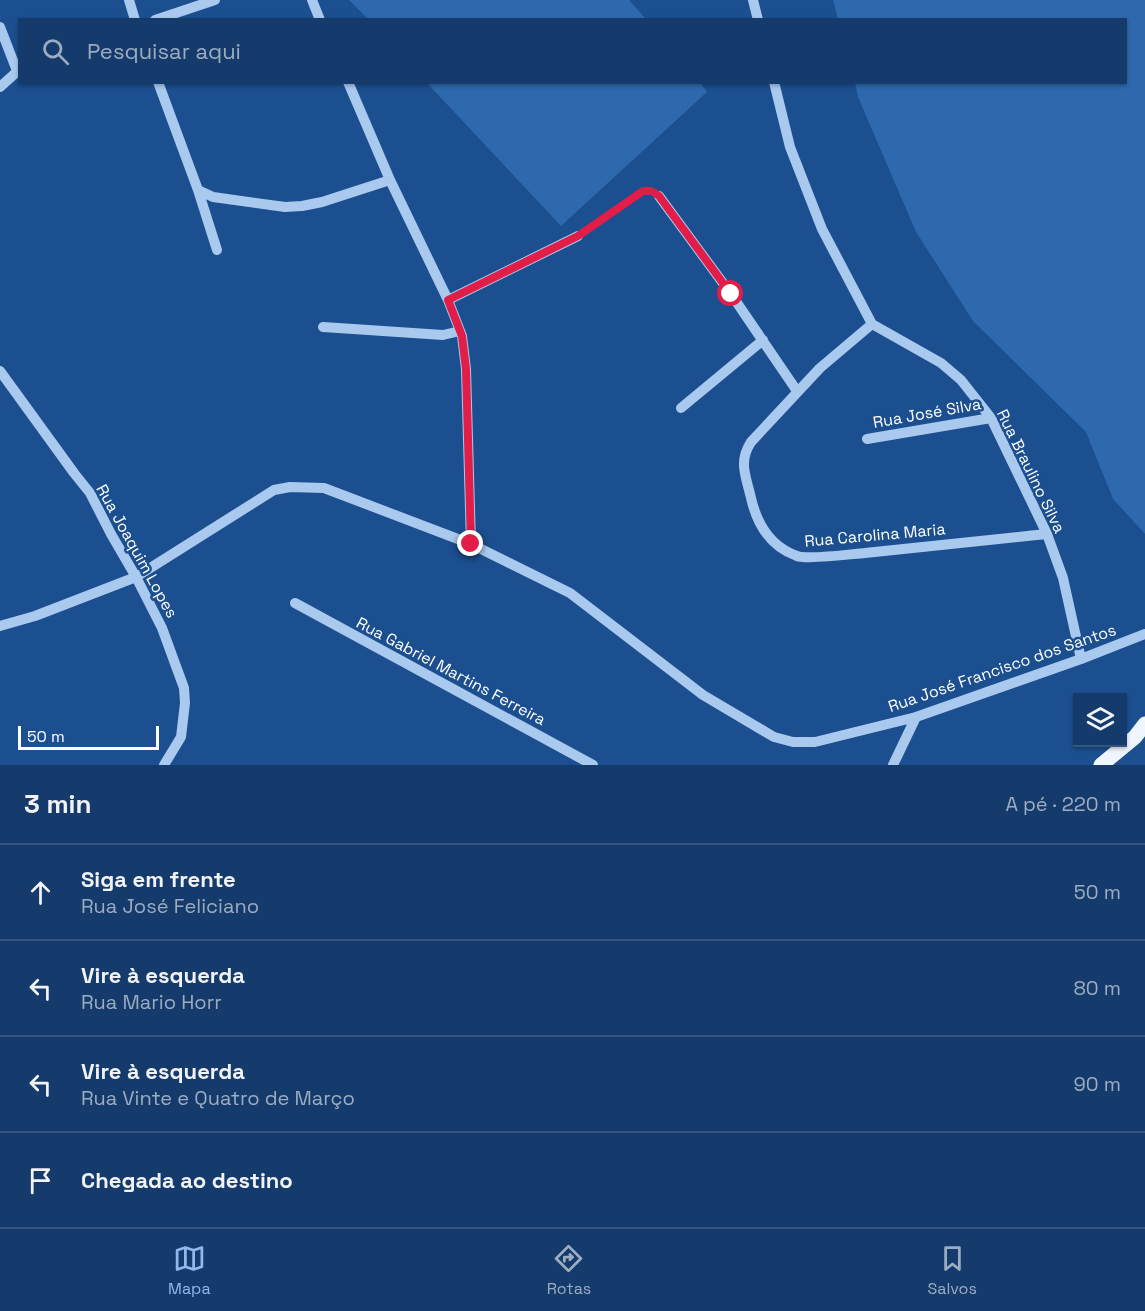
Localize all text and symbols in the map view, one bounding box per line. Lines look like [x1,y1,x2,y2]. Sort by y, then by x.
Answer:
search box [18,18,1127,84]
icon: search [39,35,72,68]
text: Pesquisar aqui [87,37,241,65]
route start [717,280,743,306]
street label: Rua José Silva [871,393,983,433]
street label: Rua Braulino Silva [992,406,1070,536]
street label: Rua Joaquim Lopes [92,480,182,622]
street label: Rua Carolina Maria [804,518,946,552]
route end [457,530,483,556]
street label: Rua Gabriel Martins Ferreira [353,612,549,730]
street label: Rua José Francisco dos Santos [885,619,1119,717]
map controls [1073,693,1127,747]
button: layers [1073,693,1127,747]
scale bar [18,723,159,750]
text: 50 m [27,726,65,747]
text: 3 min [24,787,92,821]
text: A pé · 220 m [1006,791,1121,817]
text: Siga em frente [81,865,236,893]
icon: ahead [24,876,57,909]
text: 50 m [1074,879,1121,905]
text: Rua José Feliciano [81,893,259,919]
text: Vire à esquerda [81,961,245,989]
icon: left [24,972,57,1005]
text: 80 m [1073,975,1121,1001]
text: Rua Mario Horr [81,989,222,1015]
text: Vire à esquerda [81,1057,245,1085]
icon: left [24,1068,57,1101]
text: 90 m [1074,1071,1121,1097]
text: Rua Vinte e Quatro de Março [81,1085,355,1111]
icon: arrive [24,1164,57,1197]
text: Chegada ao destino [81,1166,293,1194]
tab: Mapa [168,1242,211,1299]
tab: Rotas [547,1242,591,1299]
tab: Salvos [927,1242,977,1299]

